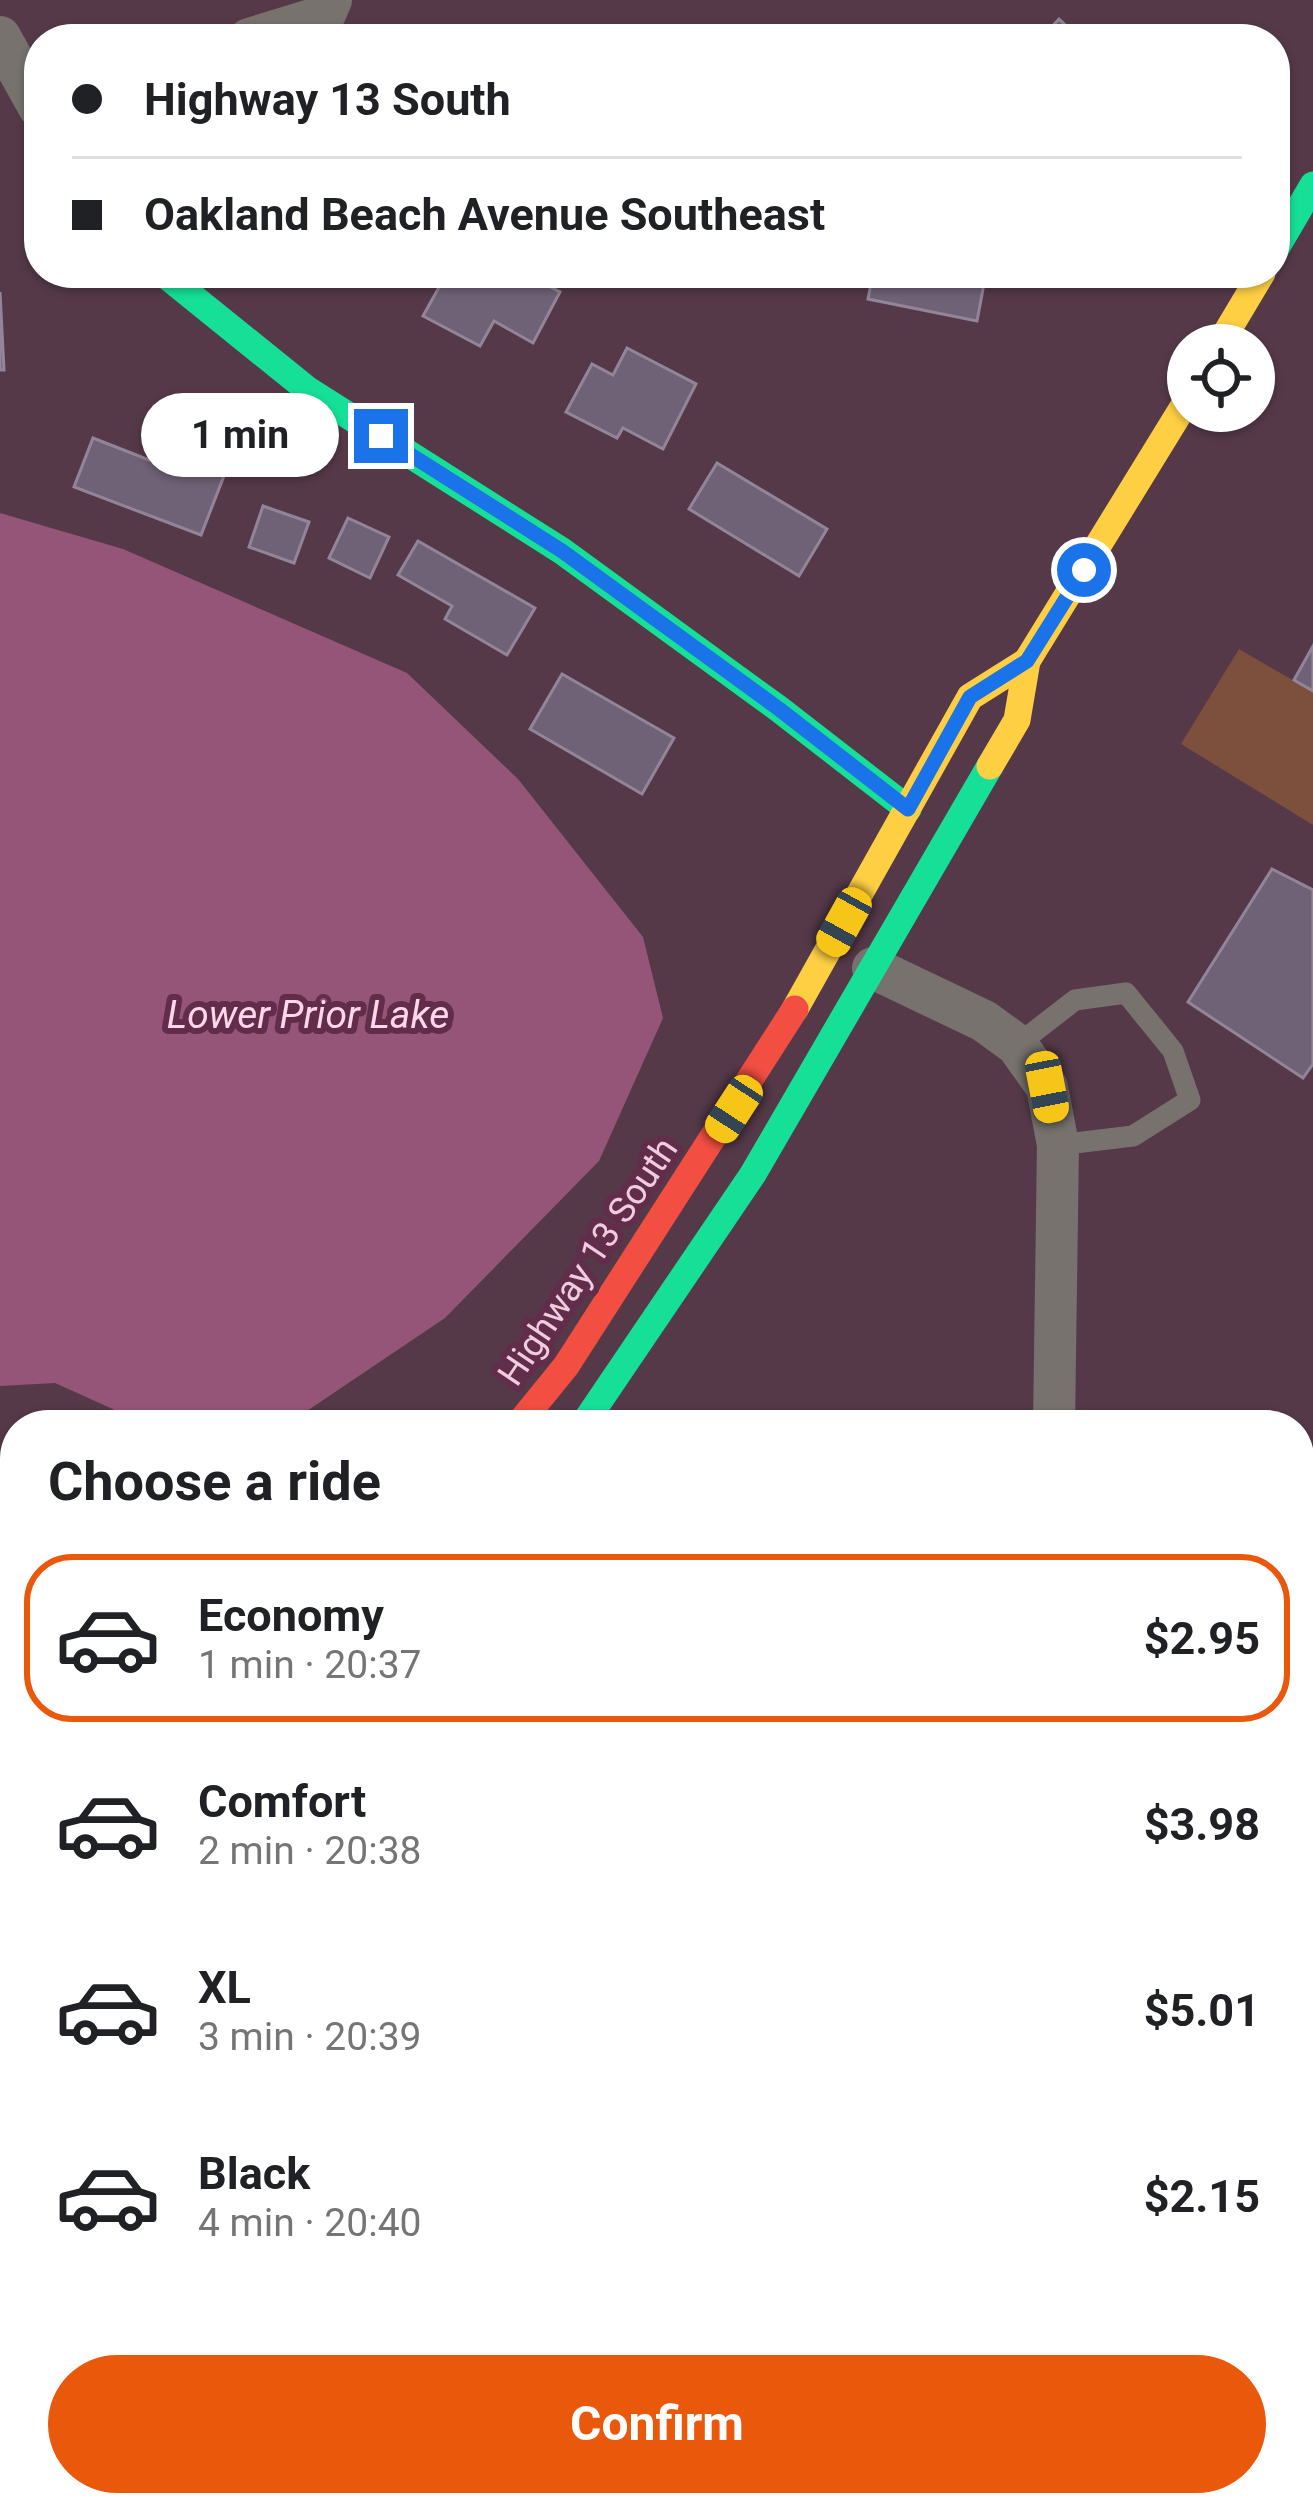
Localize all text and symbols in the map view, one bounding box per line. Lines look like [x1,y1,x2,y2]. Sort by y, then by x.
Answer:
text: Highway 13 South [144,73,511,126]
text: Oakland Beach Avenue Southeast [144,188,825,241]
map controls [1167,324,1275,432]
button: locate [1167,324,1275,432]
callout: 1 min [141,394,339,478]
route end [354,409,408,463]
text: 1 min [191,412,289,458]
route start [1057,543,1111,597]
car [811,882,877,962]
water label: Lower Prior Lake [167,992,449,1038]
car [1022,1048,1072,1126]
car [699,1069,769,1149]
street label: Highway 13 South [489,1130,686,1393]
text: Choose a ride [48,1450,381,1513]
icon: car [54,1584,162,1692]
text: Economy [198,1589,384,1642]
text: $2.95 [1144,1612,1260,1665]
text: 1 min · 20:37 [198,1642,421,1688]
icon: car [54,1770,162,1878]
text: Comfort [198,1775,366,1828]
text: $3.98 [1144,1798,1260,1851]
text: 2 min · 20:38 [198,1828,421,1874]
icon: car [54,1956,162,2064]
text: XL [198,1961,251,2014]
text: $5.01 [1144,1984,1260,2037]
text: 3 min · 20:39 [198,2014,421,2060]
icon: car [54,2142,162,2250]
text: Black [198,2147,310,2200]
text: $2.15 [1144,2170,1260,2223]
text: 4 min · 20:40 [198,2200,421,2246]
button: Confirm [48,2355,1266,2493]

